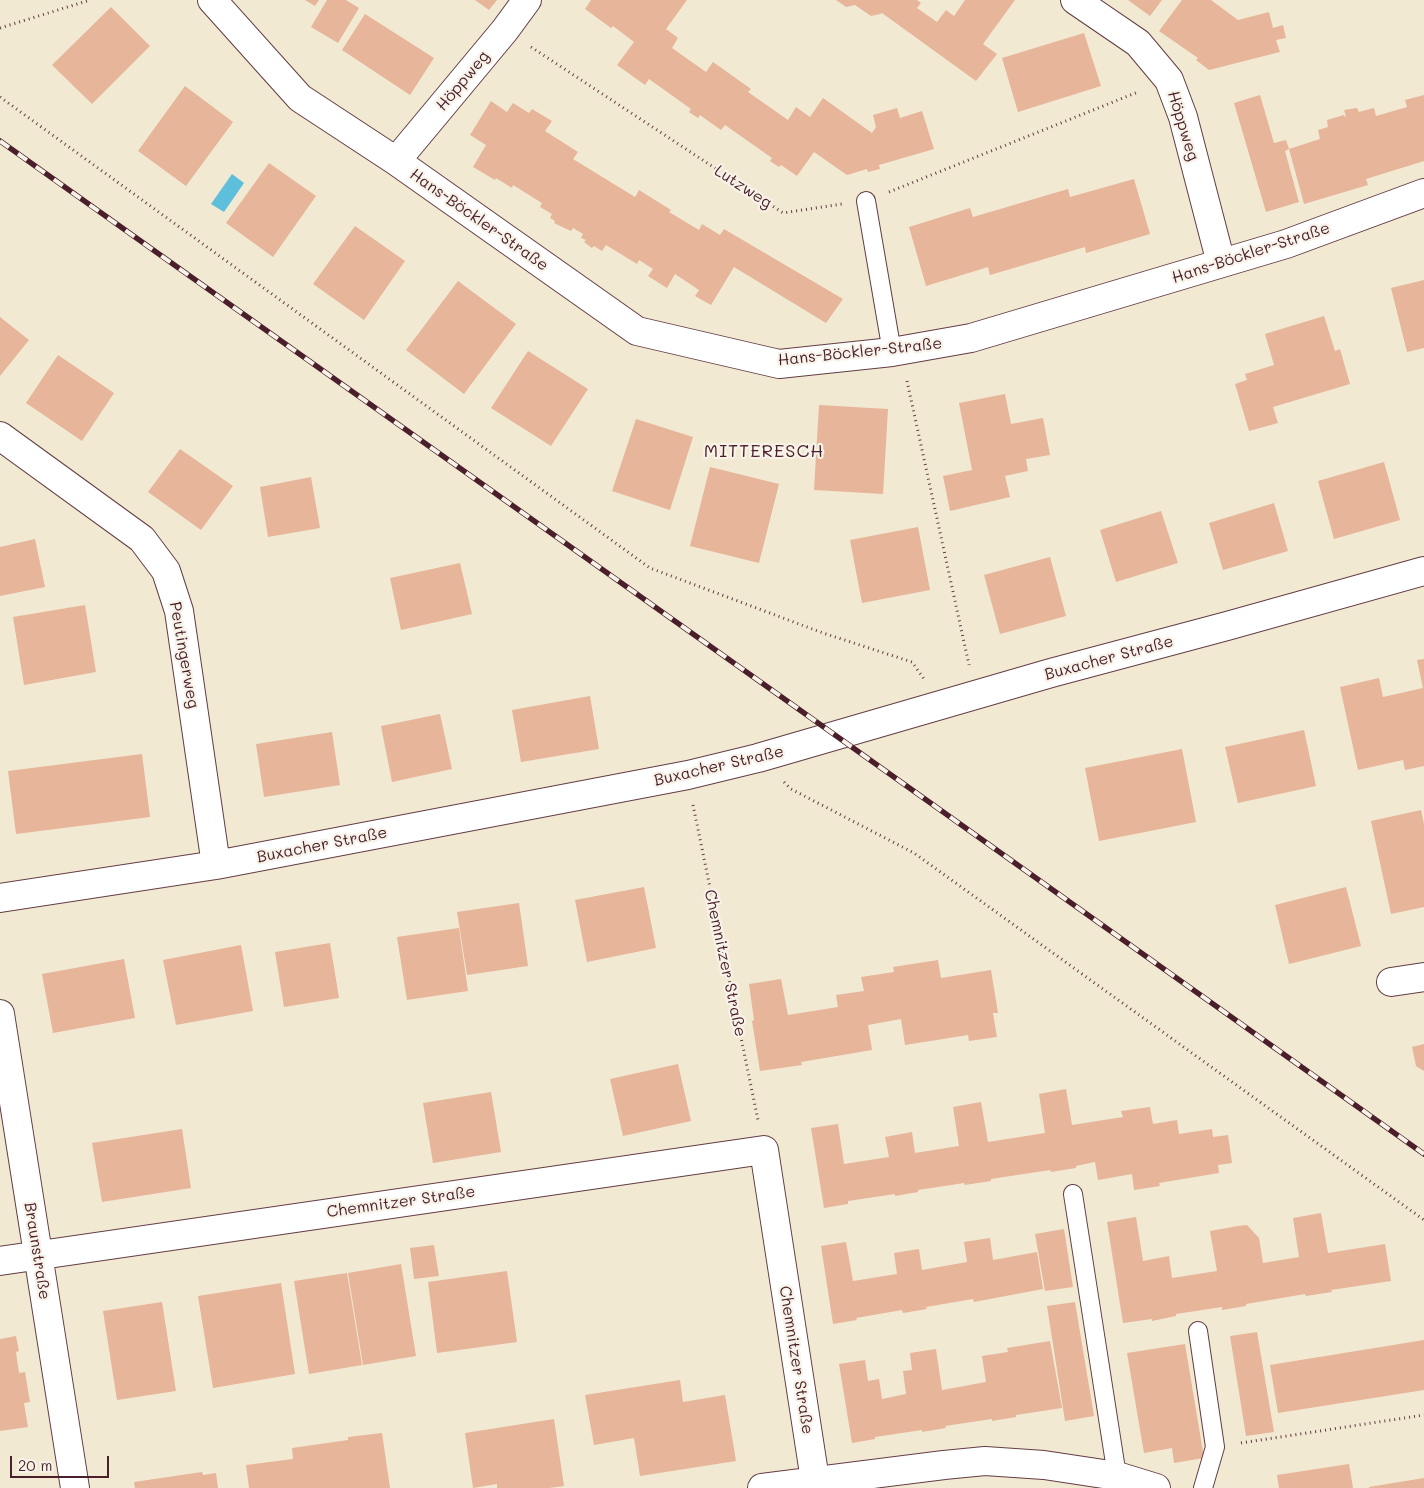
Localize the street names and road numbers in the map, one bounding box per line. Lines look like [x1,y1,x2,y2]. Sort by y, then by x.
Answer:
street label: Höppweg [432,47,494,115]
street label: Höppweg [1163,89,1203,163]
street label: Lutzweg [711,161,775,213]
street label: Hans-Böckler-Straße [406,165,552,275]
street label: Hans-Böckler-Straße [1170,218,1332,288]
street label: Hans-Böckler-Straße [777,334,943,370]
street label: Peutingerweg [165,600,203,710]
street label: Buxacher Straße [1043,632,1175,684]
street label: Buxacher Straße [652,742,786,790]
street label: Buxacher Straße [255,823,389,867]
street label: Chemnitzer Straße [700,888,750,1038]
street label: Chemnitzer Straße [325,1182,477,1222]
street label: Braunstraße [20,1201,54,1301]
street label: Chemnitzer Straße [775,1284,817,1436]

